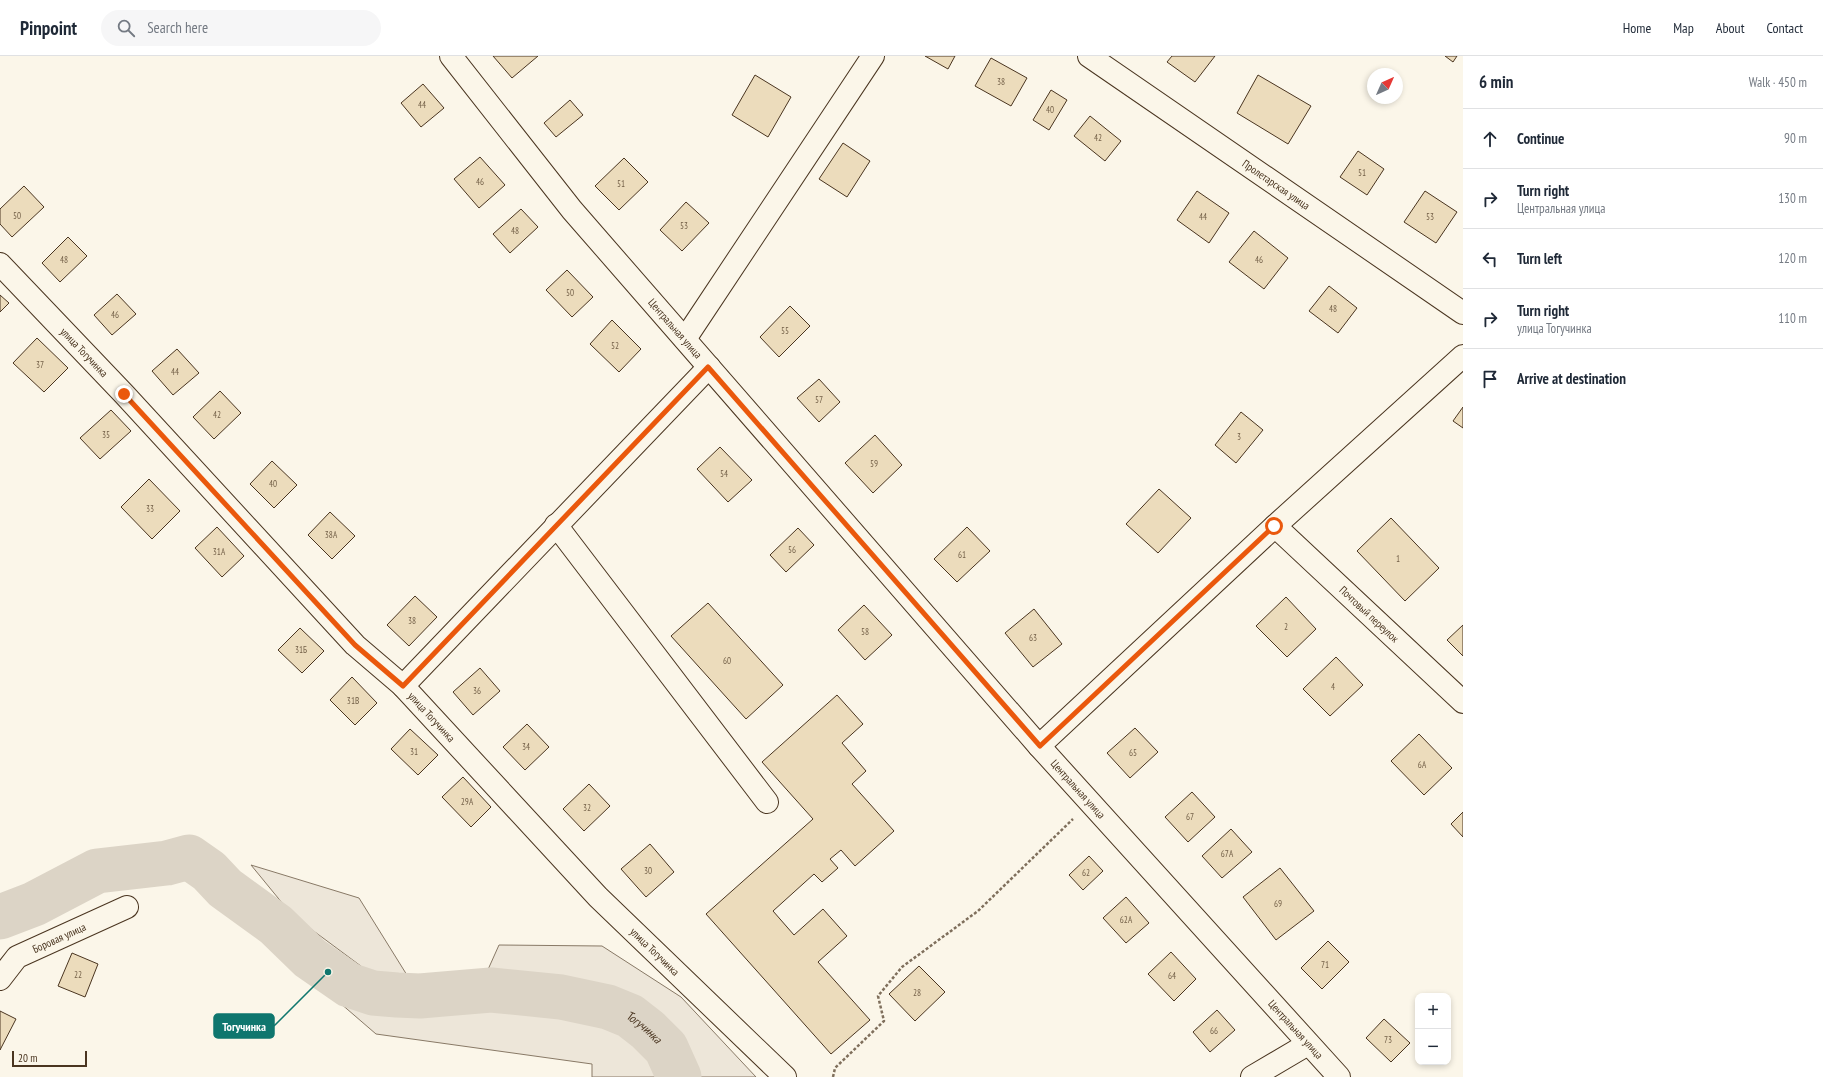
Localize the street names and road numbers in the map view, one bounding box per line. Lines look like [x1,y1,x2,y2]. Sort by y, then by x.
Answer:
street label: Пролетарская улица [1240,156,1313,213]
street label: Центральная улица [645,296,705,361]
street label: улица Тогучинка [57,325,111,380]
street label: Почтовый переулок [1336,583,1402,646]
street label: улица Тогучинка [405,689,458,745]
street label: Центральная улица [1048,757,1108,822]
street label: Боровая улица [30,920,88,956]
street label: улица Тогучинка [627,925,682,979]
street label: Центральная улица [1265,997,1326,1062]

